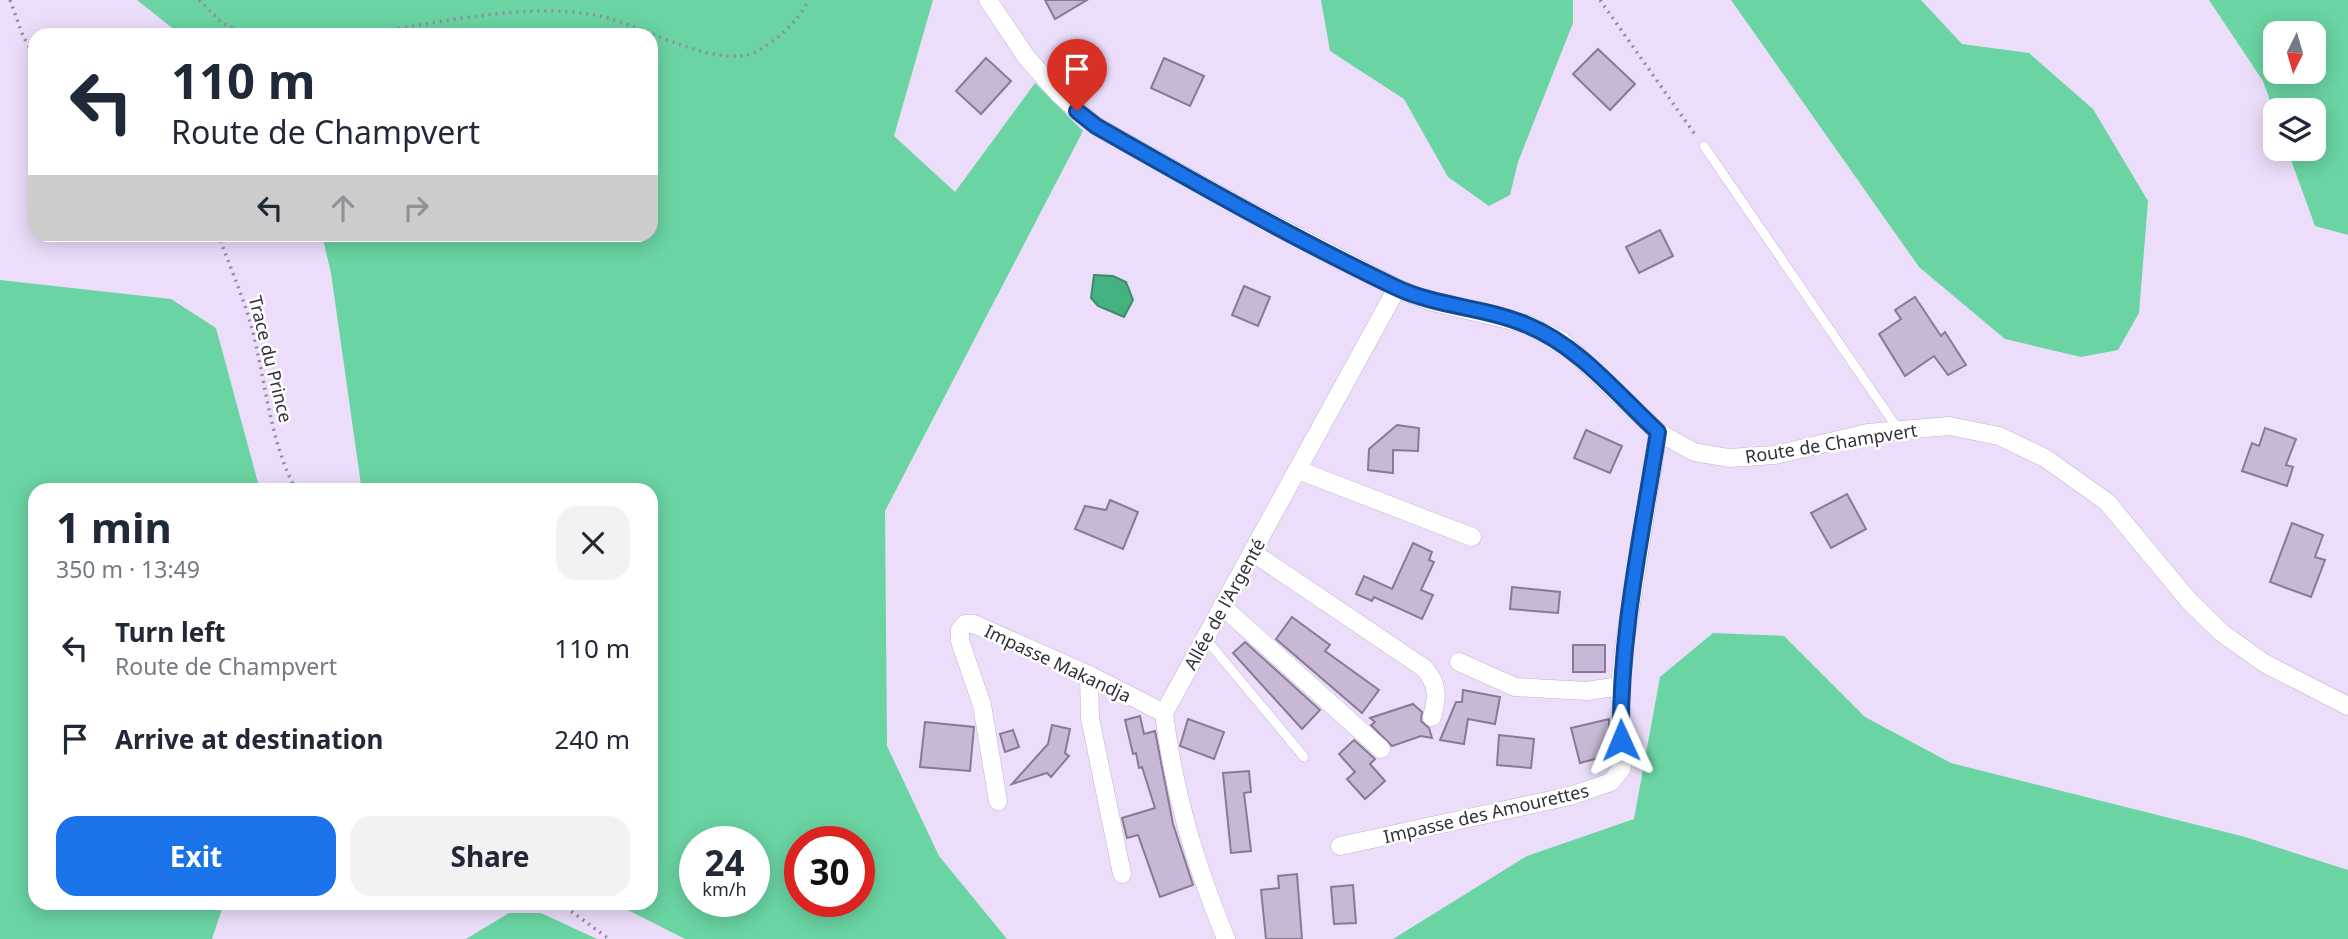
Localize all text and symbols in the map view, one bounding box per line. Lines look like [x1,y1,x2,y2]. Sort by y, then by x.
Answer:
north arrow [2263,21,2326,84]
map controls [2263,21,2326,161]
pin [1047,39,1107,111]
text: 110 m [171,47,316,113]
icon: arrive [1058,50,1096,88]
icon: left [56,56,147,147]
button: layers [2263,98,2326,161]
text: Route de Champvert [171,110,480,153]
icon: left [251,189,289,227]
icon: ahead [324,189,362,227]
icon: right [397,189,435,227]
street label: Trace du Prince [244,293,298,425]
street label: Route de Champvert [1743,417,1919,468]
text: 1 min [56,498,172,555]
button: close [556,506,630,580]
street label: Allée de l'Argenté [1178,534,1270,674]
text: 350 m · 13:49 [56,553,200,585]
text: Turn left [115,614,226,650]
street label: Impasse Makandja [981,618,1135,708]
icon: left [56,629,94,667]
text: 110 m [554,630,630,666]
text: Route de Champvert [115,650,337,682]
position arrow [1584,703,1658,777]
icon: arrive [56,720,94,758]
text: Arrive at destination [115,721,384,757]
text: 240 m [554,721,630,757]
street label: Impasse des Amourettes [1381,778,1591,848]
button: Exit [56,816,336,896]
button: Share [350,816,630,896]
speed limit sign: 30 [784,826,875,917]
text: 24 [704,839,745,886]
text: km/h [702,877,747,901]

